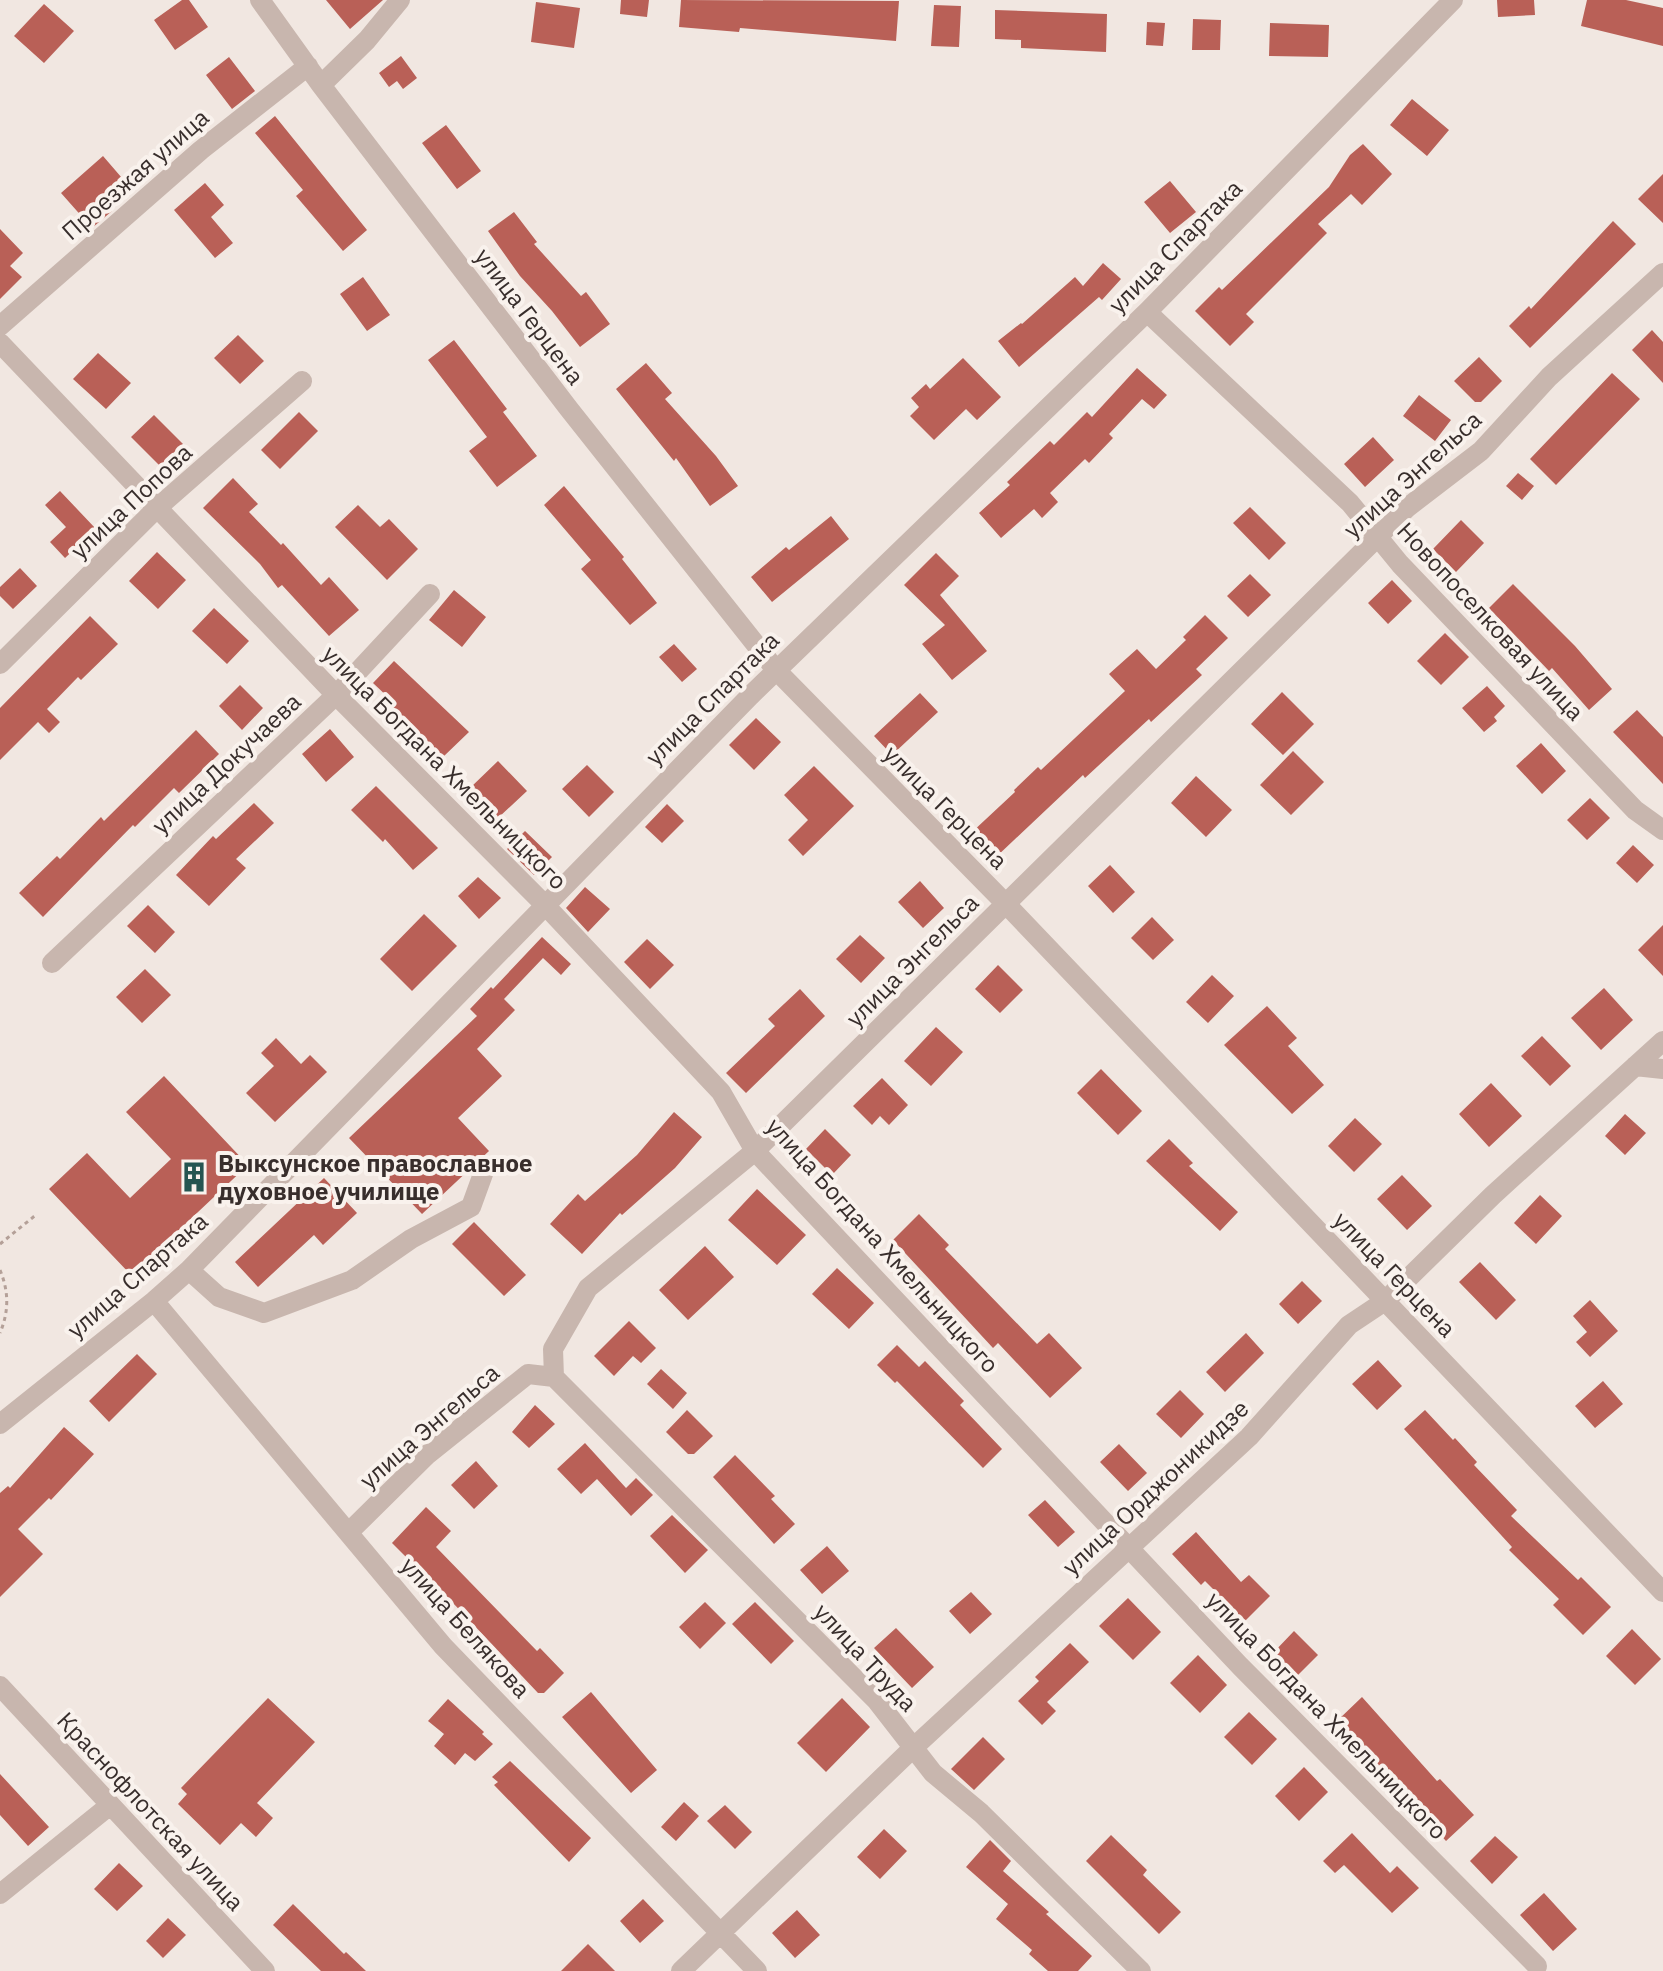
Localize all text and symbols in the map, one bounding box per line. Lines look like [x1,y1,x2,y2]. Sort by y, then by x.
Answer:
street label: Проезжая улица [55,101,215,247]
street label: улица Спартака [1101,172,1249,320]
street label: улица Герцена [468,241,592,391]
street label: улица Энгельса [1336,403,1488,545]
street label: улица Попова [63,436,199,566]
street label: Новопоселковая улица [1390,515,1592,727]
street label: улица Спартака [638,624,786,772]
street label: улица Богдана Хмельницкого [316,638,574,896]
street label: улица Докучаева [144,685,308,841]
street label: улица Герцена [877,738,1015,876]
street label: улица Энгельса [839,887,985,1033]
street label: улица Богдана Хмельницкого [760,1110,1006,1380]
place label: Выксунское православное духовное училище [218,1147,532,1207]
building icon: Выксунское православное духовное училище [177,1160,211,1194]
street label: улица Герцена [1327,1204,1463,1344]
street label: улица Спартака [60,1205,214,1345]
street label: улица Энгельса [352,1356,506,1496]
street label: улица Орджоникидзе [1055,1392,1255,1582]
street label: улица Белякова [394,1550,538,1704]
street label: улица Богдана Хмельницкого [1200,1584,1454,1846]
street label: улица Труда [807,1596,925,1718]
street label: Краснофлотская улица [50,1705,252,1917]

